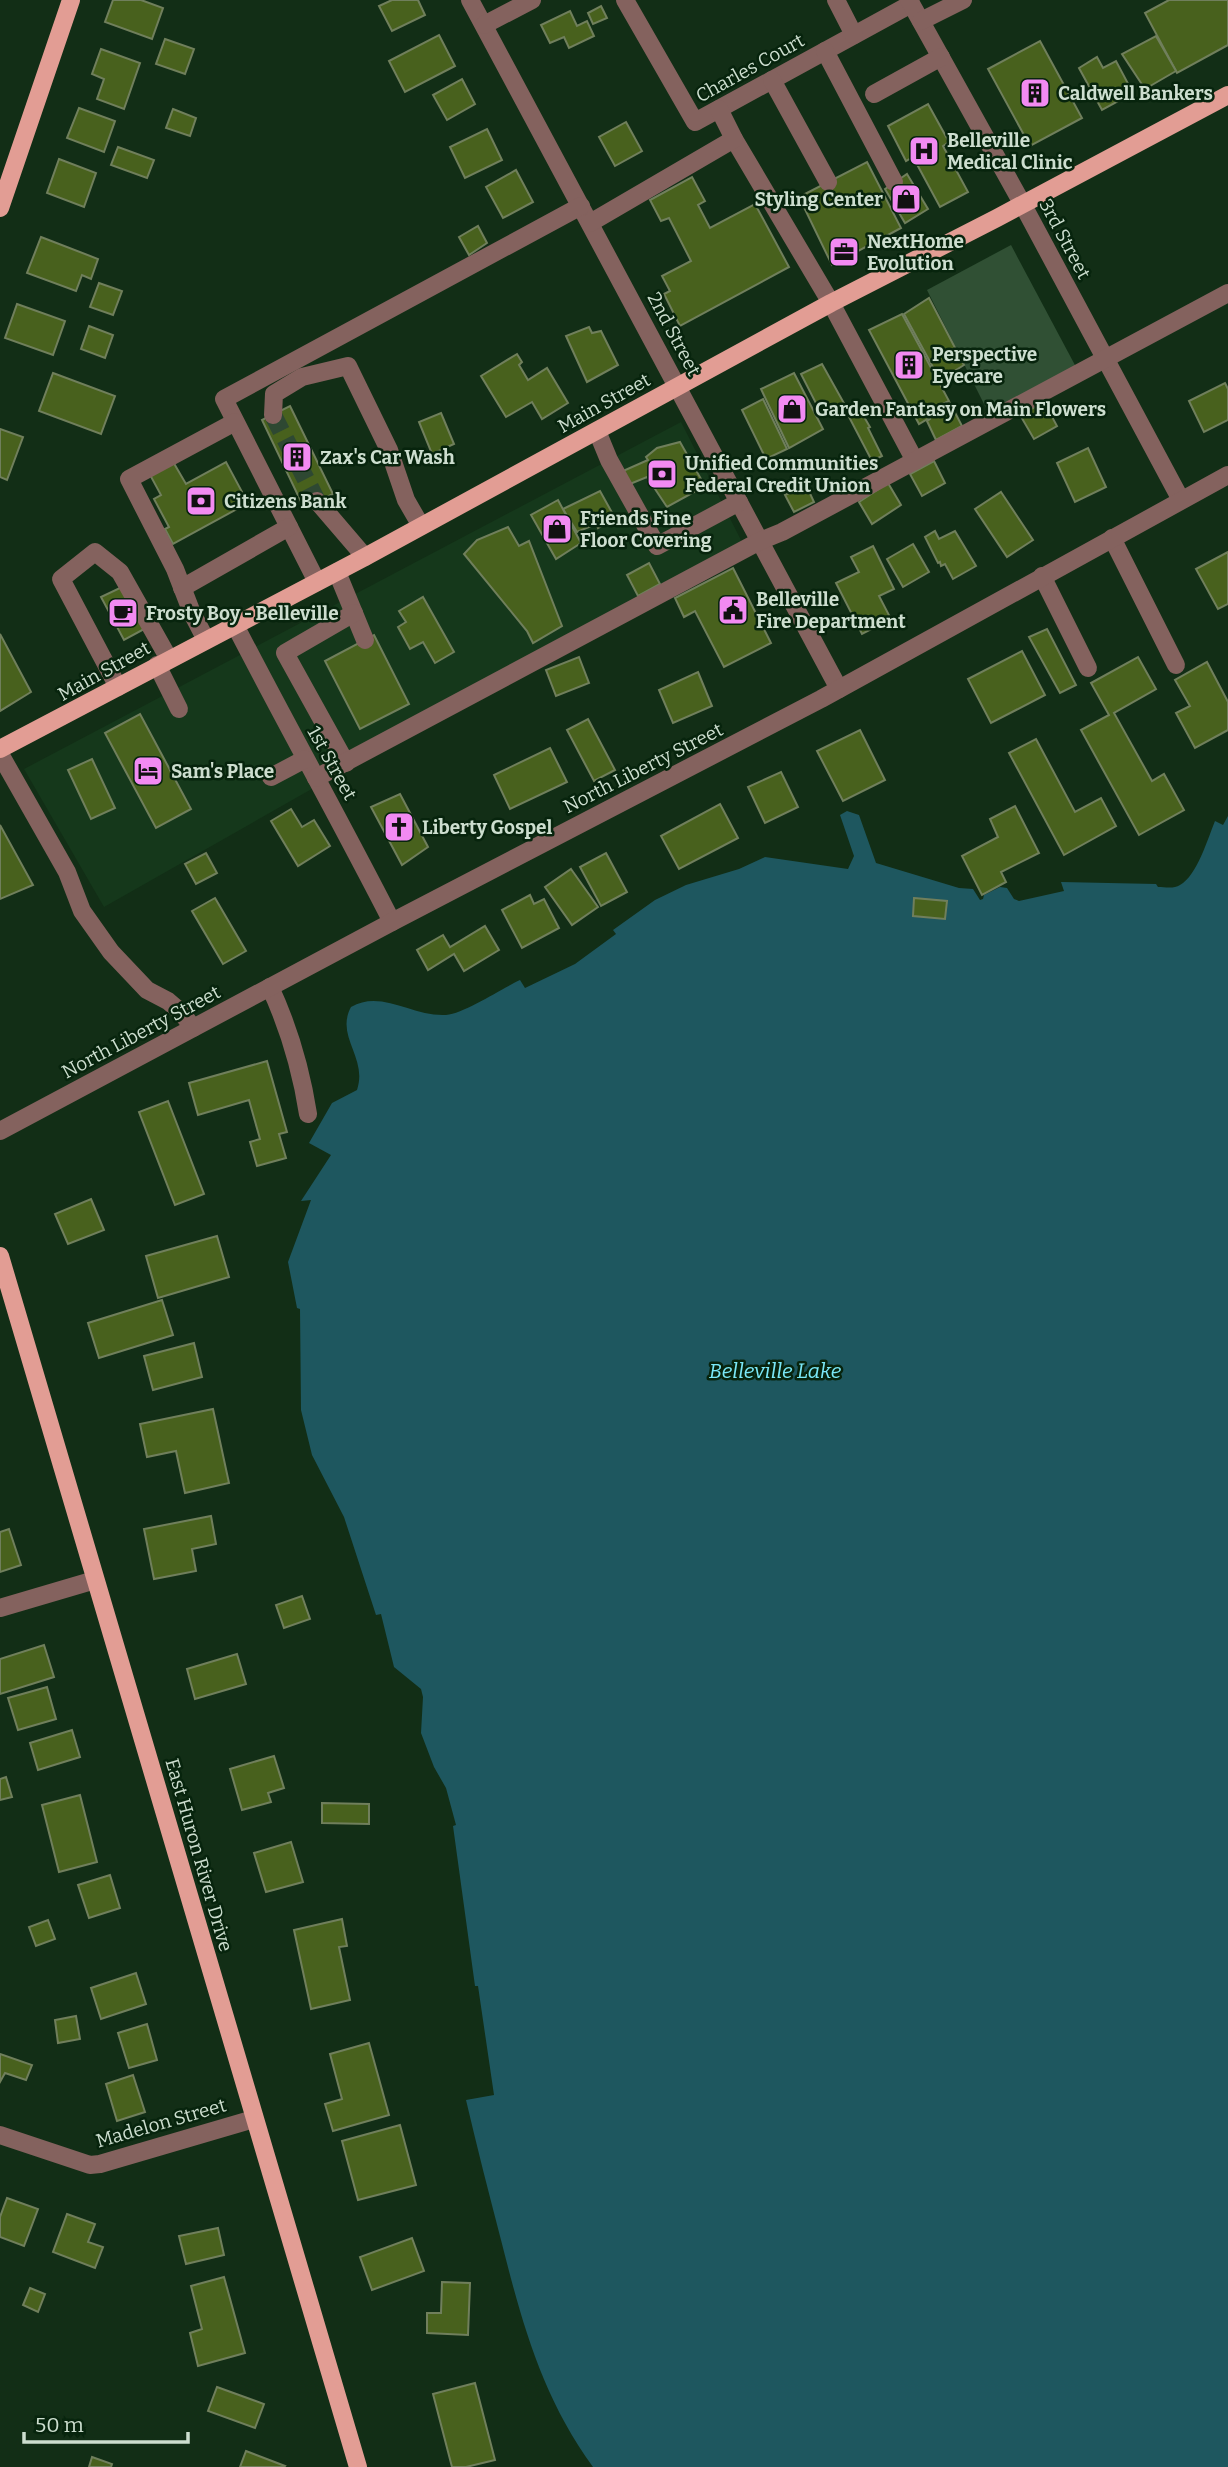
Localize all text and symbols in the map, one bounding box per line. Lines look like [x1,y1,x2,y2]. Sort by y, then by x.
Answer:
street label: Charles Court [692,29,808,107]
building icon: Caldwell Bankers [1018,76,1052,110]
place label: Caldwell Bankers [1058,82,1213,105]
place label: Belleville Medical Clinic [947,129,1073,174]
hospital icon: Belleville Medical Clinic [907,134,941,168]
shop icon: Styling Center [889,182,923,216]
place label: Styling Center [754,188,883,211]
street label: 3rd Street [1034,195,1096,283]
place label: NextHome Evolution [867,230,964,275]
office icon: NextHome Evolution [827,235,861,269]
street label: 2nd Street [642,288,706,380]
place label: Perspective Eyecare [932,343,1037,388]
building icon: Perspective Eyecare [892,348,926,382]
street label: Main Street [554,368,654,438]
shop icon: Garden Fantasy on Main Flowers [775,392,809,426]
place label: Garden Fantasy on Main Flowers [815,398,1106,421]
building icon: Zax's Car Wash [280,440,314,474]
place label: Zax's Car Wash [320,446,455,469]
place label: Unified Communities Federal Credit Union [685,452,878,497]
bank icon: Unified Communities Federal Credit Union [645,457,679,491]
bank icon: Citizens Bank [184,484,218,518]
place label: Citizens Bank [224,490,347,513]
place label: Friends Fine Floor Covering [580,507,712,552]
shop icon: Friends Fine Floor Covering [540,512,574,546]
place label: Belleville Fire Department [756,588,906,633]
public building icon: Belleville Fire Department [716,593,750,627]
cafe icon: Frosty Boy - Belleville [106,596,140,630]
place label: Frosty Boy - Belleville [146,602,339,625]
street label: Main Street [54,636,154,706]
street label: North Liberty Street [559,718,727,818]
street label: 1st Street [302,722,362,804]
hotel icon: Sam's Place [131,754,165,788]
place label: Sam's Place [171,760,274,783]
church icon: Liberty Gospel [382,810,416,844]
place label: Liberty Gospel [422,816,552,839]
street label: North Liberty Street [58,980,224,1084]
water label: Belleville Lake [709,1358,842,1384]
street label: East Huron River Drive [160,1756,238,1954]
street label: Madelon Street [93,2093,229,2153]
scale bar [24,2400,189,2444]
text: 50 m [35,2412,84,2438]

